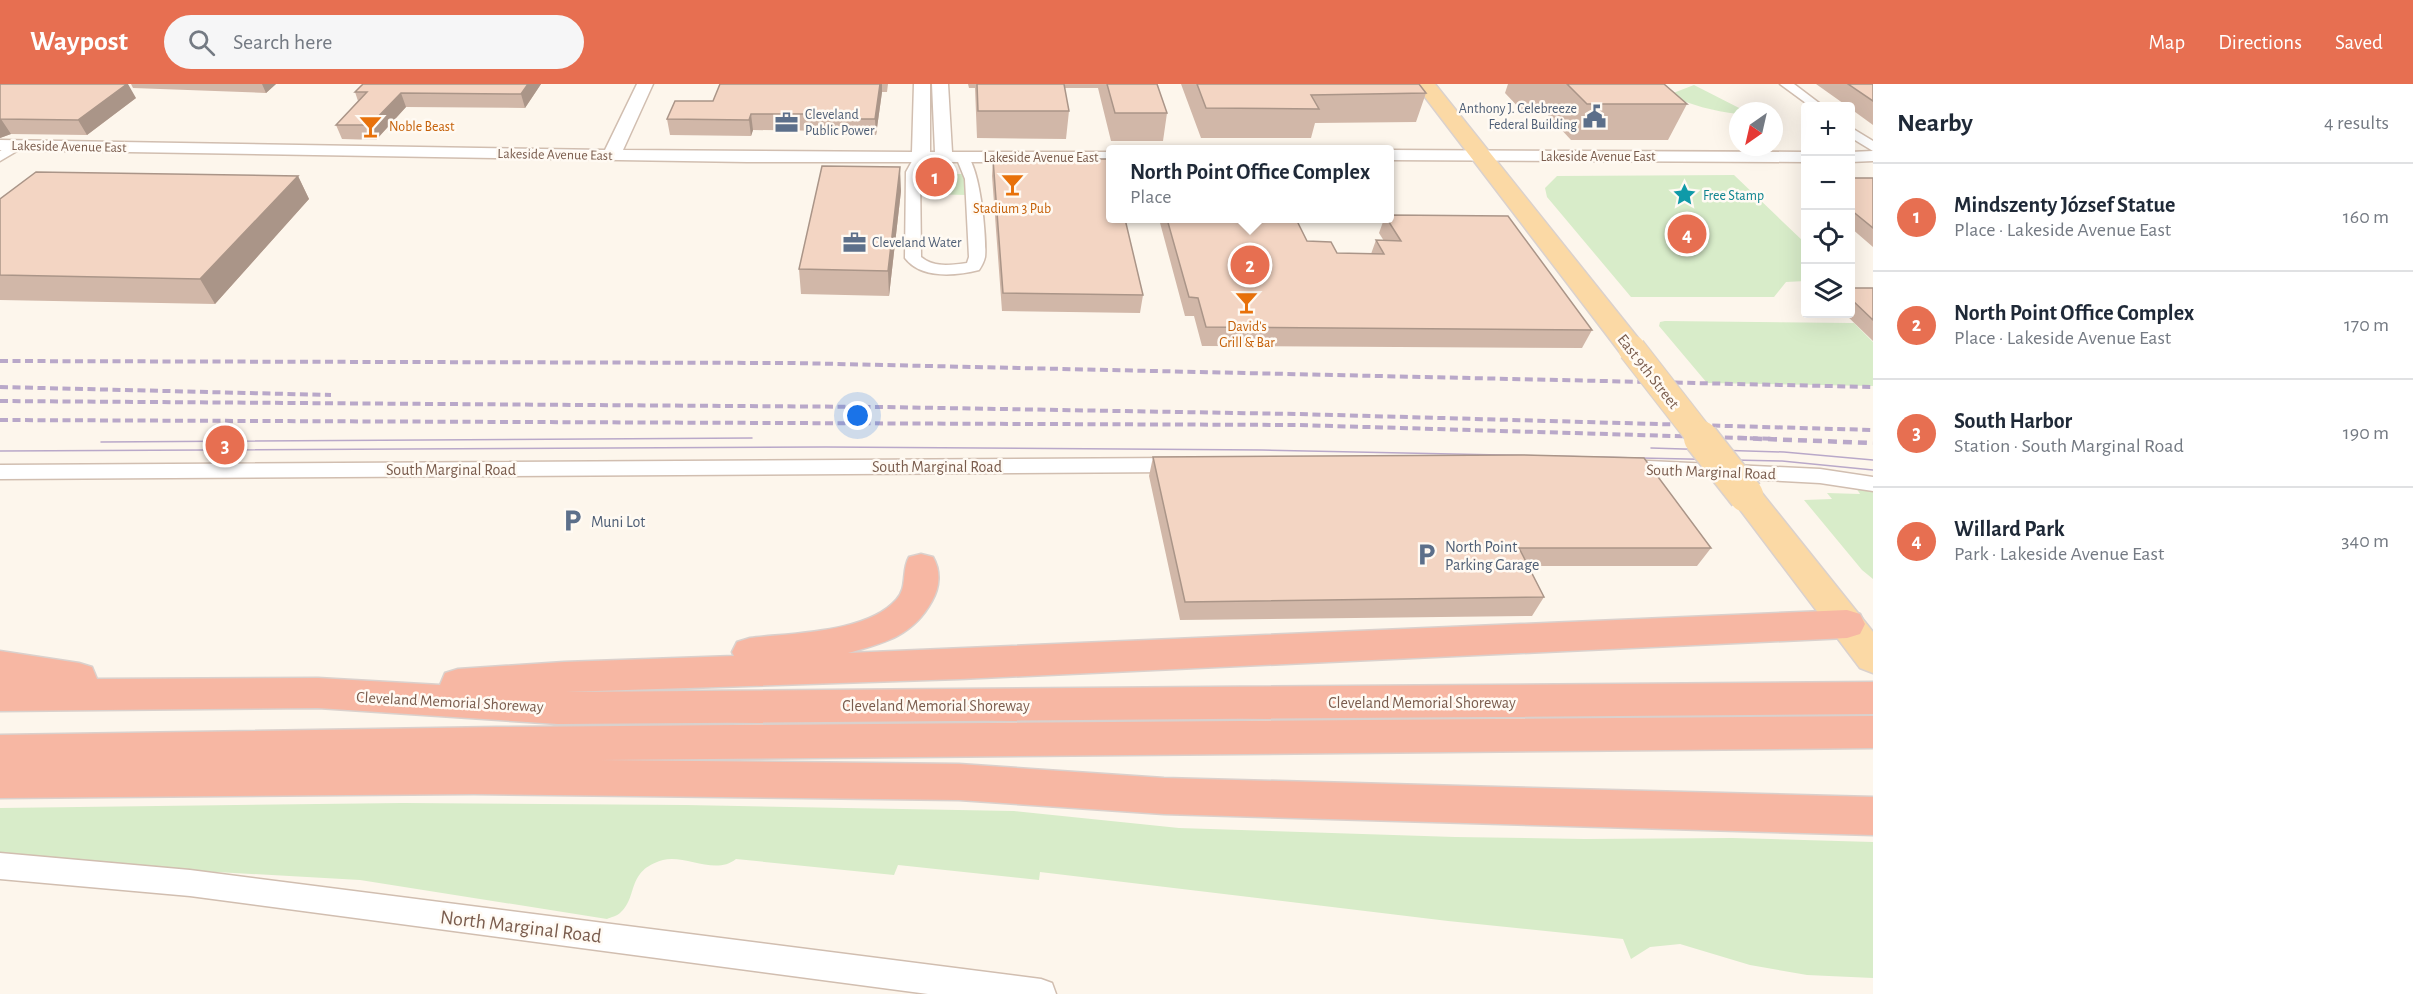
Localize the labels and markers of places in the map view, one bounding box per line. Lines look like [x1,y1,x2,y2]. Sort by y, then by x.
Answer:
place label: Anthony J. Celebreeze Federal Building [1459,102,1577,132]
public building icon: Anthony J. Celebreeze Federal Building [1582,103,1608,129]
place label: Cleveland Public Power [805,108,875,138]
office icon: Cleveland Public Power [774,109,800,135]
bar icon: Noble Beast [358,113,384,139]
place label: Noble Beast [389,120,455,134]
pin: 1 [916,154,954,200]
bar icon: Stadium 3 Pub [999,171,1025,197]
place icon: Free Stamp [1672,182,1698,208]
place label: Free Stamp [1703,189,1764,203]
place label: Stadium 3 Pub [973,202,1051,216]
pin: 4 [1668,212,1706,256]
office icon: Cleveland Water [841,229,867,255]
place label: Cleveland Water [872,236,962,250]
pin: 2 [1230,242,1270,288]
bar icon: David's Grill & Bar [1234,289,1260,315]
place label: David's Grill & Bar [1219,320,1275,350]
pin: 3 [206,422,244,468]
parking icon: Muni Lot [560,508,586,534]
place label: Muni Lot [591,514,645,530]
place label: North Point Parking Garage [1445,539,1539,573]
parking icon: North Point Parking Garage [1414,542,1440,568]

